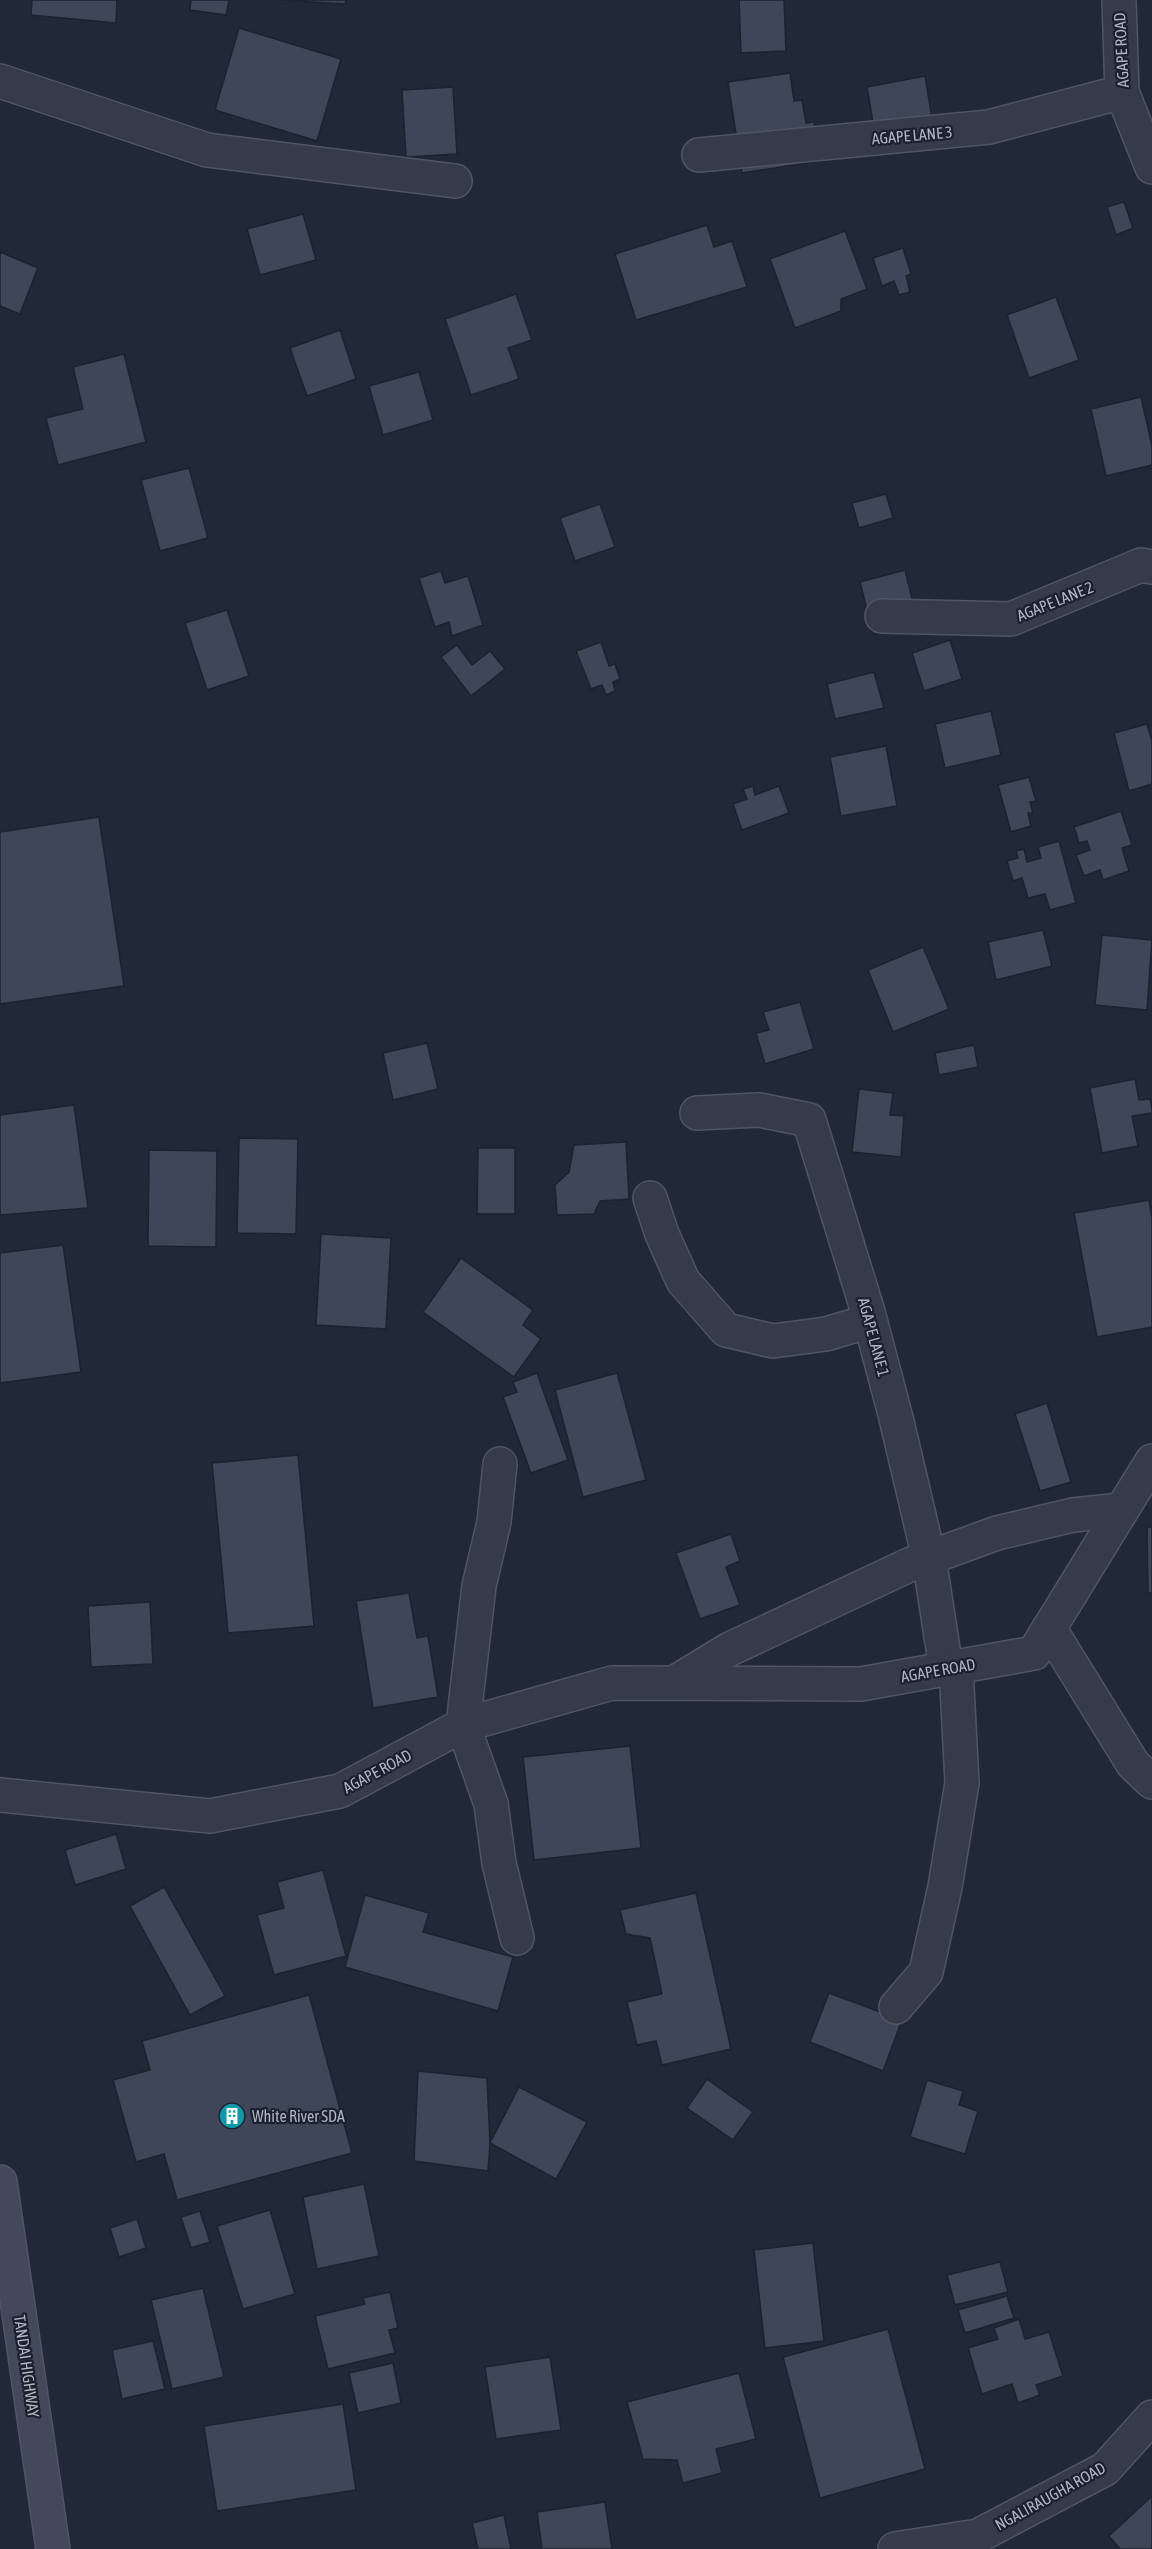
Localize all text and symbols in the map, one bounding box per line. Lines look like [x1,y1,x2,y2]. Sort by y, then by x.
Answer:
street label: AGAPE ROAD [1110,12,1132,88]
street label: AGAPE LANE 3 [871,123,953,147]
street label: AGAPE LANE 2 [1014,577,1096,625]
street label: AGAPE LANE 1 [855,1296,893,1378]
street label: AGAPE ROAD [900,1655,977,1685]
street label: AGAPE ROAD [340,1745,414,1797]
building icon: White River SDA [217,2101,247,2131]
place label: White River SDA [252,2107,345,2125]
street label: TANDAI HIGHWAY [11,2314,43,2419]
street label: NGALIRAUGHA ROAD [992,2458,1108,2534]

